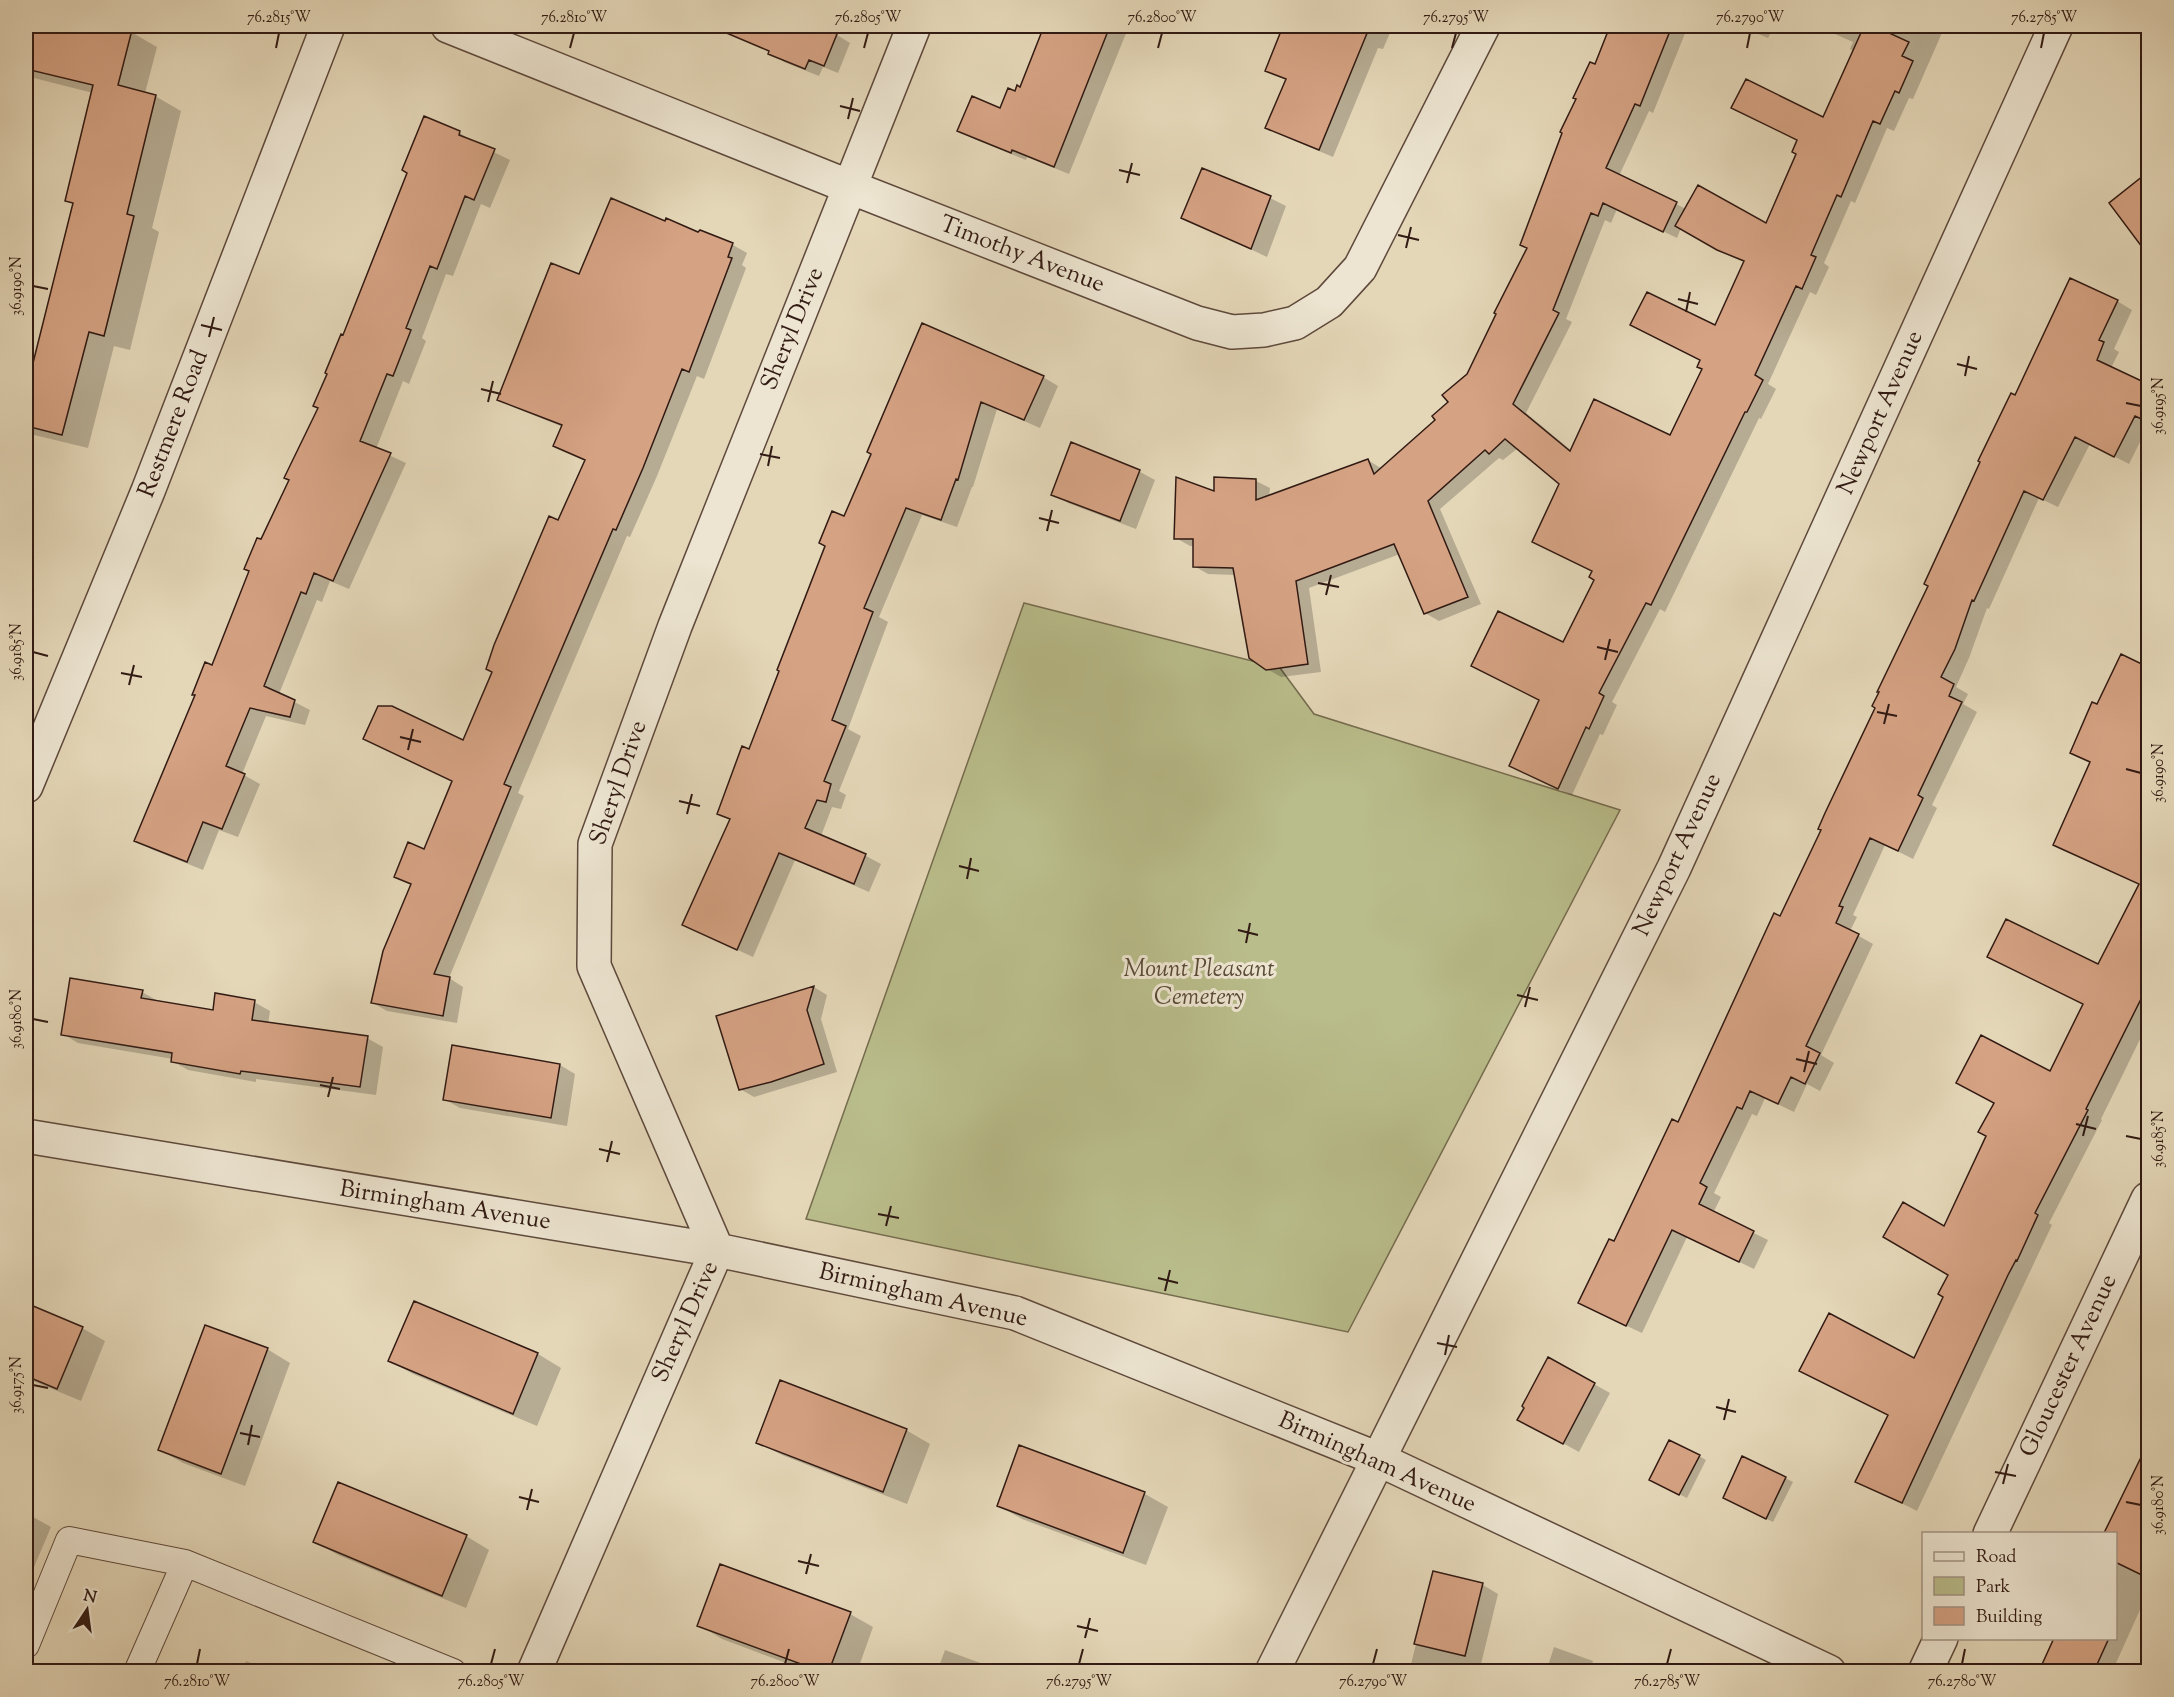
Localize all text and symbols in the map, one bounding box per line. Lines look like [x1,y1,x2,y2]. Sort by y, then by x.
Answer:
text: 76.2815°W [247,8,311,29]
text: 76.2810°W [541,8,607,29]
text: 76.2805°W [835,8,902,29]
text: 76.2800°W [1127,8,1197,29]
text: 76.2795°W [1423,8,1489,29]
text: 76.2790°W [1716,8,1784,29]
text: 76.2785°W [2011,8,2077,29]
street label: Timothy Avenue [934,208,1110,302]
text: 36.9190°N [7,256,28,316]
street label: Sheryl Drive [753,262,833,396]
street label: Newport Avenue [1830,325,1932,501]
street label: Restmere Road [130,345,218,503]
text: 36.9195°N [2149,377,2170,435]
text: 36.9185°N [7,623,28,681]
street label: Sheryl Drive [582,716,656,850]
text: 36.9190°N [2149,743,2170,803]
street label: Newport Avenue [1625,768,1731,942]
park label: Mount Pleasant Cemetery [1123,953,1275,1015]
text: 36.9180°N [7,989,28,1049]
text: 36.9185°N [2149,1110,2170,1168]
street label: Birmingham Avenue [337,1173,553,1239]
street label: Birmingham Avenue [815,1255,1031,1337]
street label: Sheryl Drive [644,1256,728,1388]
street label: Gloucester Avenue [2012,1269,2126,1463]
text: 36.9175°N [7,1356,28,1414]
street label: Birmingham Avenue [1273,1404,1481,1522]
text: 36.9180°N [2149,1475,2170,1535]
legend [1922,1532,2117,1640]
text: Road [1976,1545,2016,1571]
text: Park [1976,1575,2011,1601]
north arrow [57,1580,117,1640]
text: N [81,1585,99,1611]
text: Building [1976,1605,2042,1631]
text: 76.2810°W [164,1672,230,1693]
text: 76.2805°W [458,1672,525,1693]
text: 76.2800°W [750,1672,820,1693]
text: 76.2795°W [1046,1672,1112,1693]
text: 76.2790°W [1339,1672,1407,1693]
text: 76.2785°W [1634,1672,1700,1693]
text: 76.2780°W [1928,1672,1997,1693]

